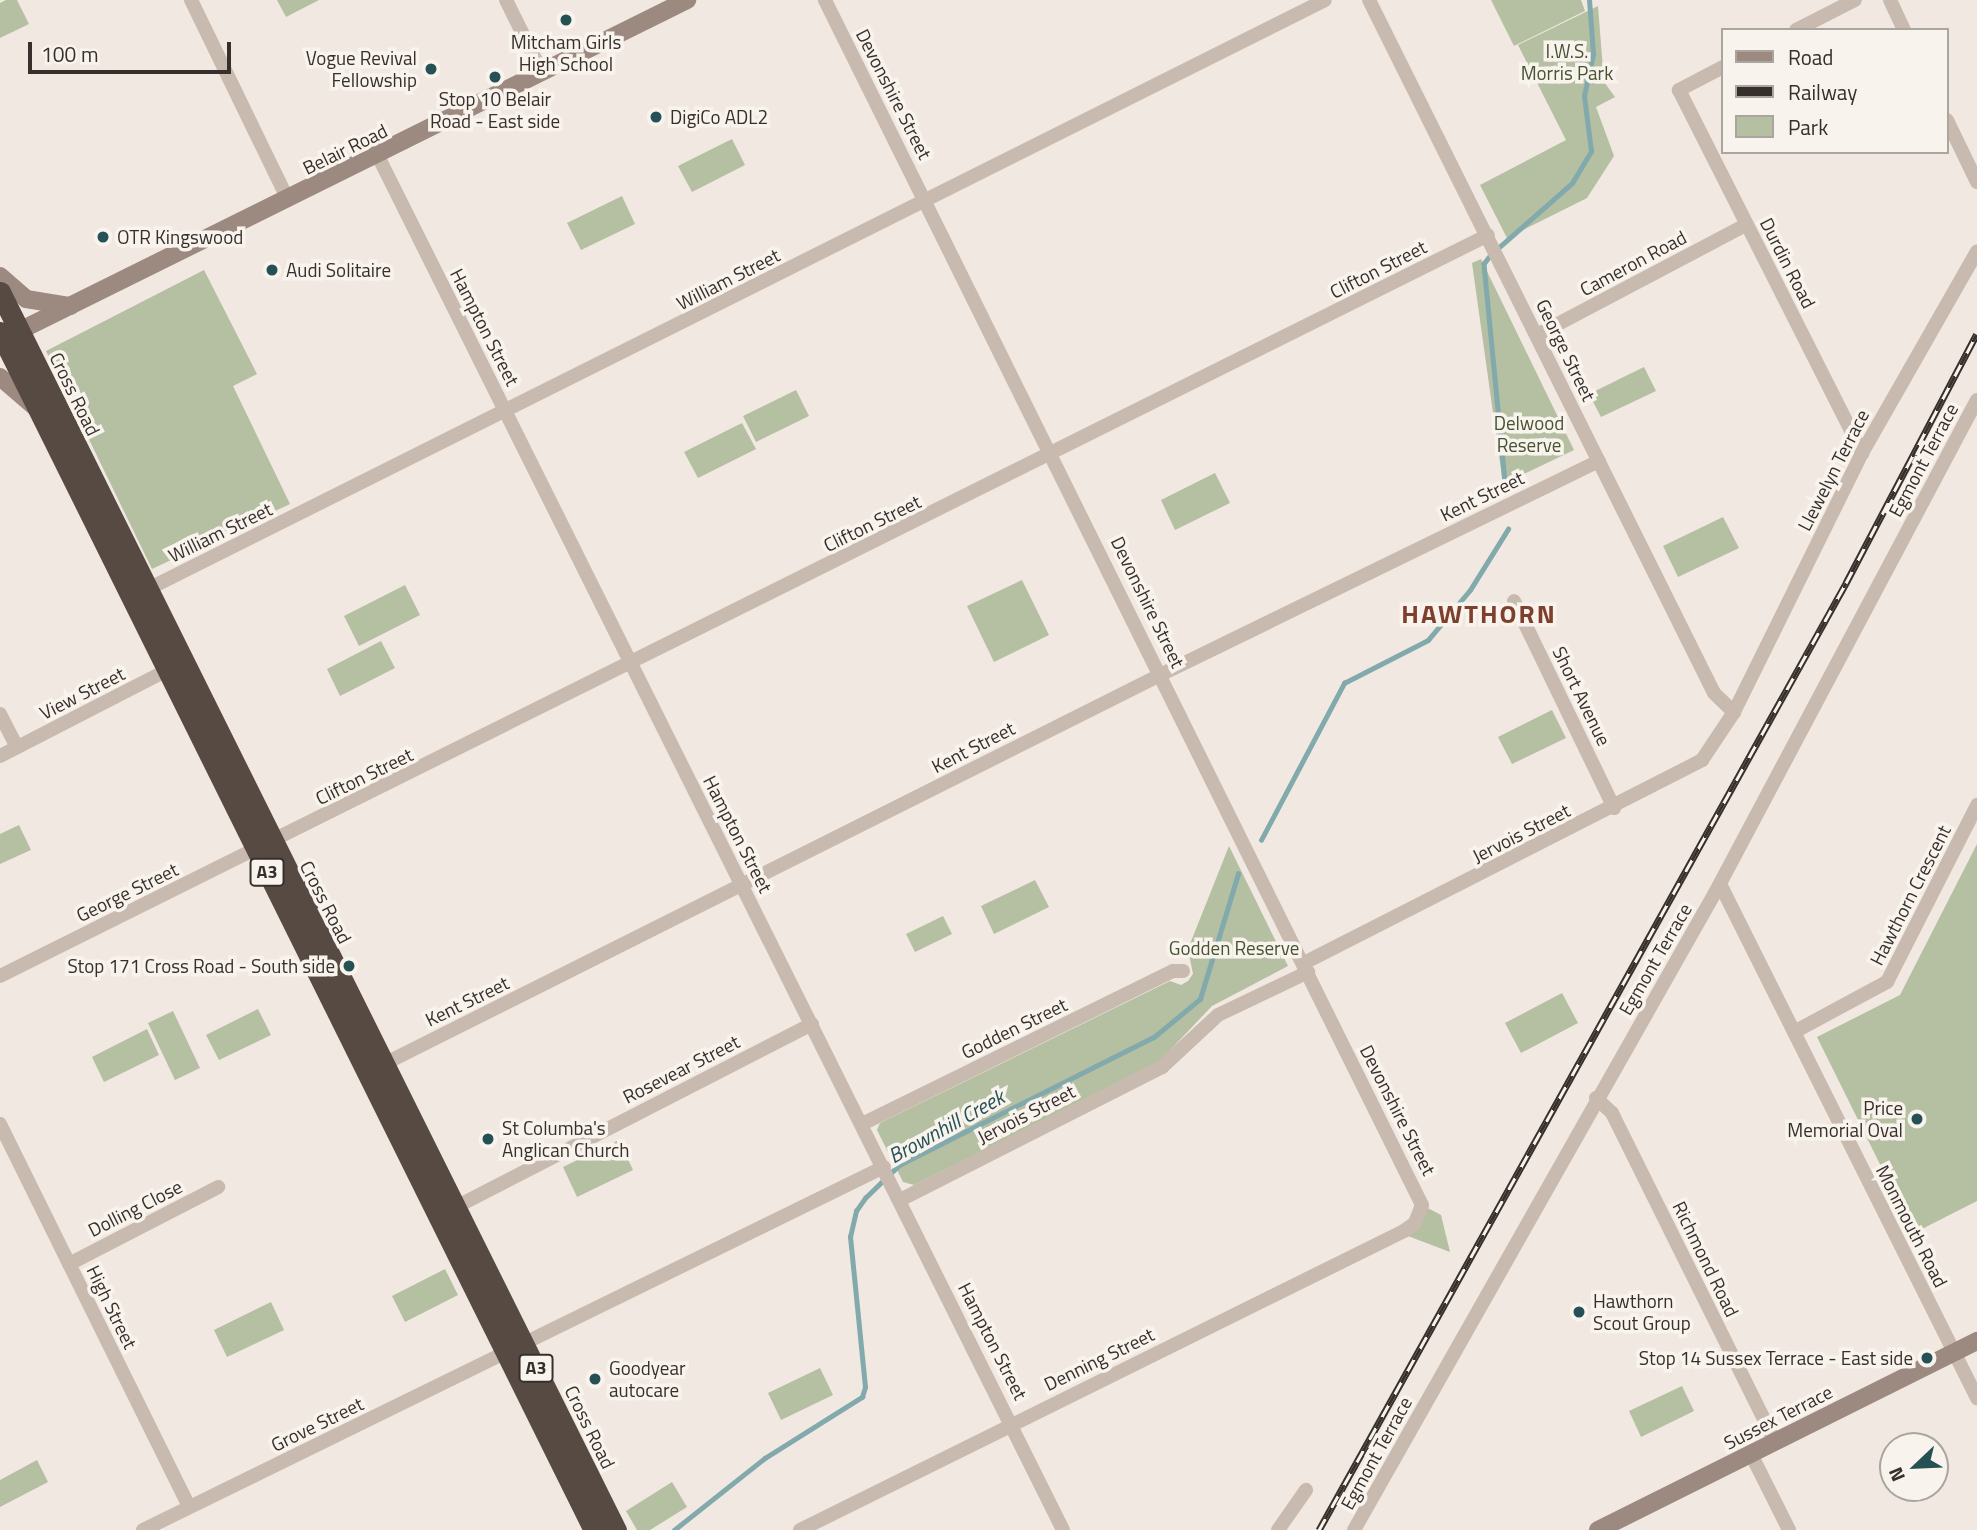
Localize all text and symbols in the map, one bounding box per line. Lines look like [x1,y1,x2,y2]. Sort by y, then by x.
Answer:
marker: Mitcham Girls High School [558,12,574,28]
street label: Devonshire Street [851,25,937,163]
scale bar [32,28,234,72]
legend [1722,28,1949,154]
place label: Mitcham Girls High School [511,31,621,75]
text: 100 m [41,38,98,70]
park label: I.W.S. Morris Park [1521,40,1613,84]
text: Road [1788,41,1833,73]
place label: Vogue Revival Fellowship [306,47,417,91]
marker: Vogue Revival Fellowship [423,61,439,77]
marker: Stop 10 Belair Road - East side [487,69,503,85]
text: Railway [1788,76,1857,108]
place label: Stop 10 Belair Road - East side [430,88,560,132]
place label: DigiCo ADL2 [670,106,768,128]
marker: DigiCo ADL2 [648,109,664,125]
text: Park [1788,111,1828,143]
street label: Belair Road [299,119,391,179]
street label: Durdin Road [1756,214,1820,312]
street label: Cameron Road [1576,225,1690,301]
place label: OTR Kingswood [117,226,243,248]
marker: OTR Kingswood [95,229,111,245]
street label: Clifton Street [1326,235,1430,303]
street label: William Street [673,243,783,315]
place label: Audi Solitaire [286,259,391,281]
marker: Audi Solitaire [264,262,280,278]
street label: Hampton Street [446,265,524,389]
street label: George Street [1532,295,1600,405]
street label: Cross Road [45,349,105,439]
street label: Egmont Terrace [1884,399,1962,521]
street label: Llewelyn Terrace [1793,405,1873,535]
park label: Delwood Reserve [1494,412,1564,456]
street label: Kent Street [1437,466,1527,526]
street label: Clifton Street [820,490,924,556]
street label: William Street [164,497,276,567]
street label: Devonshire Street [1106,533,1190,671]
district label: HAWTHORN [1402,598,1556,630]
street label: Short Avenue [1548,643,1616,749]
street label: View Street [36,662,128,724]
street label: Kent Street [928,716,1018,778]
street label: Clifton Street [312,743,416,809]
street label: Hampton Street [699,772,777,896]
street label: Jervois Street [1468,799,1574,867]
street label: Hawthorn Crescent [1865,821,1955,969]
street label: Cross Road [295,857,357,947]
street label: George Street [72,858,182,926]
road number: A3 [250,858,284,886]
street label: Egmont Terrace [1614,899,1696,1019]
park label: Godden Reserve [1169,937,1299,959]
place label: Stop 171 Cross Road - South side [67,955,335,977]
marker: Stop 171 Cross Road - South side [341,958,357,974]
street label: Kent Street [422,971,512,1031]
street label: Godden Street [957,993,1071,1063]
street label: Rosevear Street [619,1030,743,1108]
street label: Devonshire Street [1355,1041,1441,1179]
street label: Jervois Street [973,1080,1079,1148]
water label: Brownhill Creek [884,1084,1008,1168]
place label: Price Memorial Oval [1787,1097,1903,1141]
marker: Price Memorial Oval [1909,1111,1925,1127]
place label: St Columba's Anglican Church [502,1117,630,1161]
marker: St Columba's Anglican Church [480,1131,496,1147]
street label: Monmouth Road [1871,1161,1953,1291]
street label: Dolling Close [84,1175,186,1241]
street label: Richmond Road [1668,1197,1744,1321]
street label: High Street [82,1262,142,1352]
street label: Hampton Street [954,1279,1032,1403]
place label: Hawthorn Scout Group [1593,1290,1691,1334]
marker: Hawthorn Scout Group [1571,1304,1587,1320]
street label: Denning Street [1040,1323,1158,1395]
place label: Stop 14 Sussex Terrace - East side [1639,1347,1913,1369]
marker: Stop 14 Sussex Terrace - East side [1919,1350,1935,1366]
road number: A3 [518,1353,554,1382]
place label: Goodyear autocare [609,1357,686,1401]
marker: Goodyear autocare [587,1371,603,1387]
street label: Sussex Terrace [1720,1380,1836,1454]
street label: Cross Road [560,1382,620,1472]
street label: Grove Street [267,1392,367,1456]
street label: Egmont Terrace [1336,1393,1416,1513]
north arrow [1879,1432,1949,1502]
text: N [1880,1463,1912,1486]

